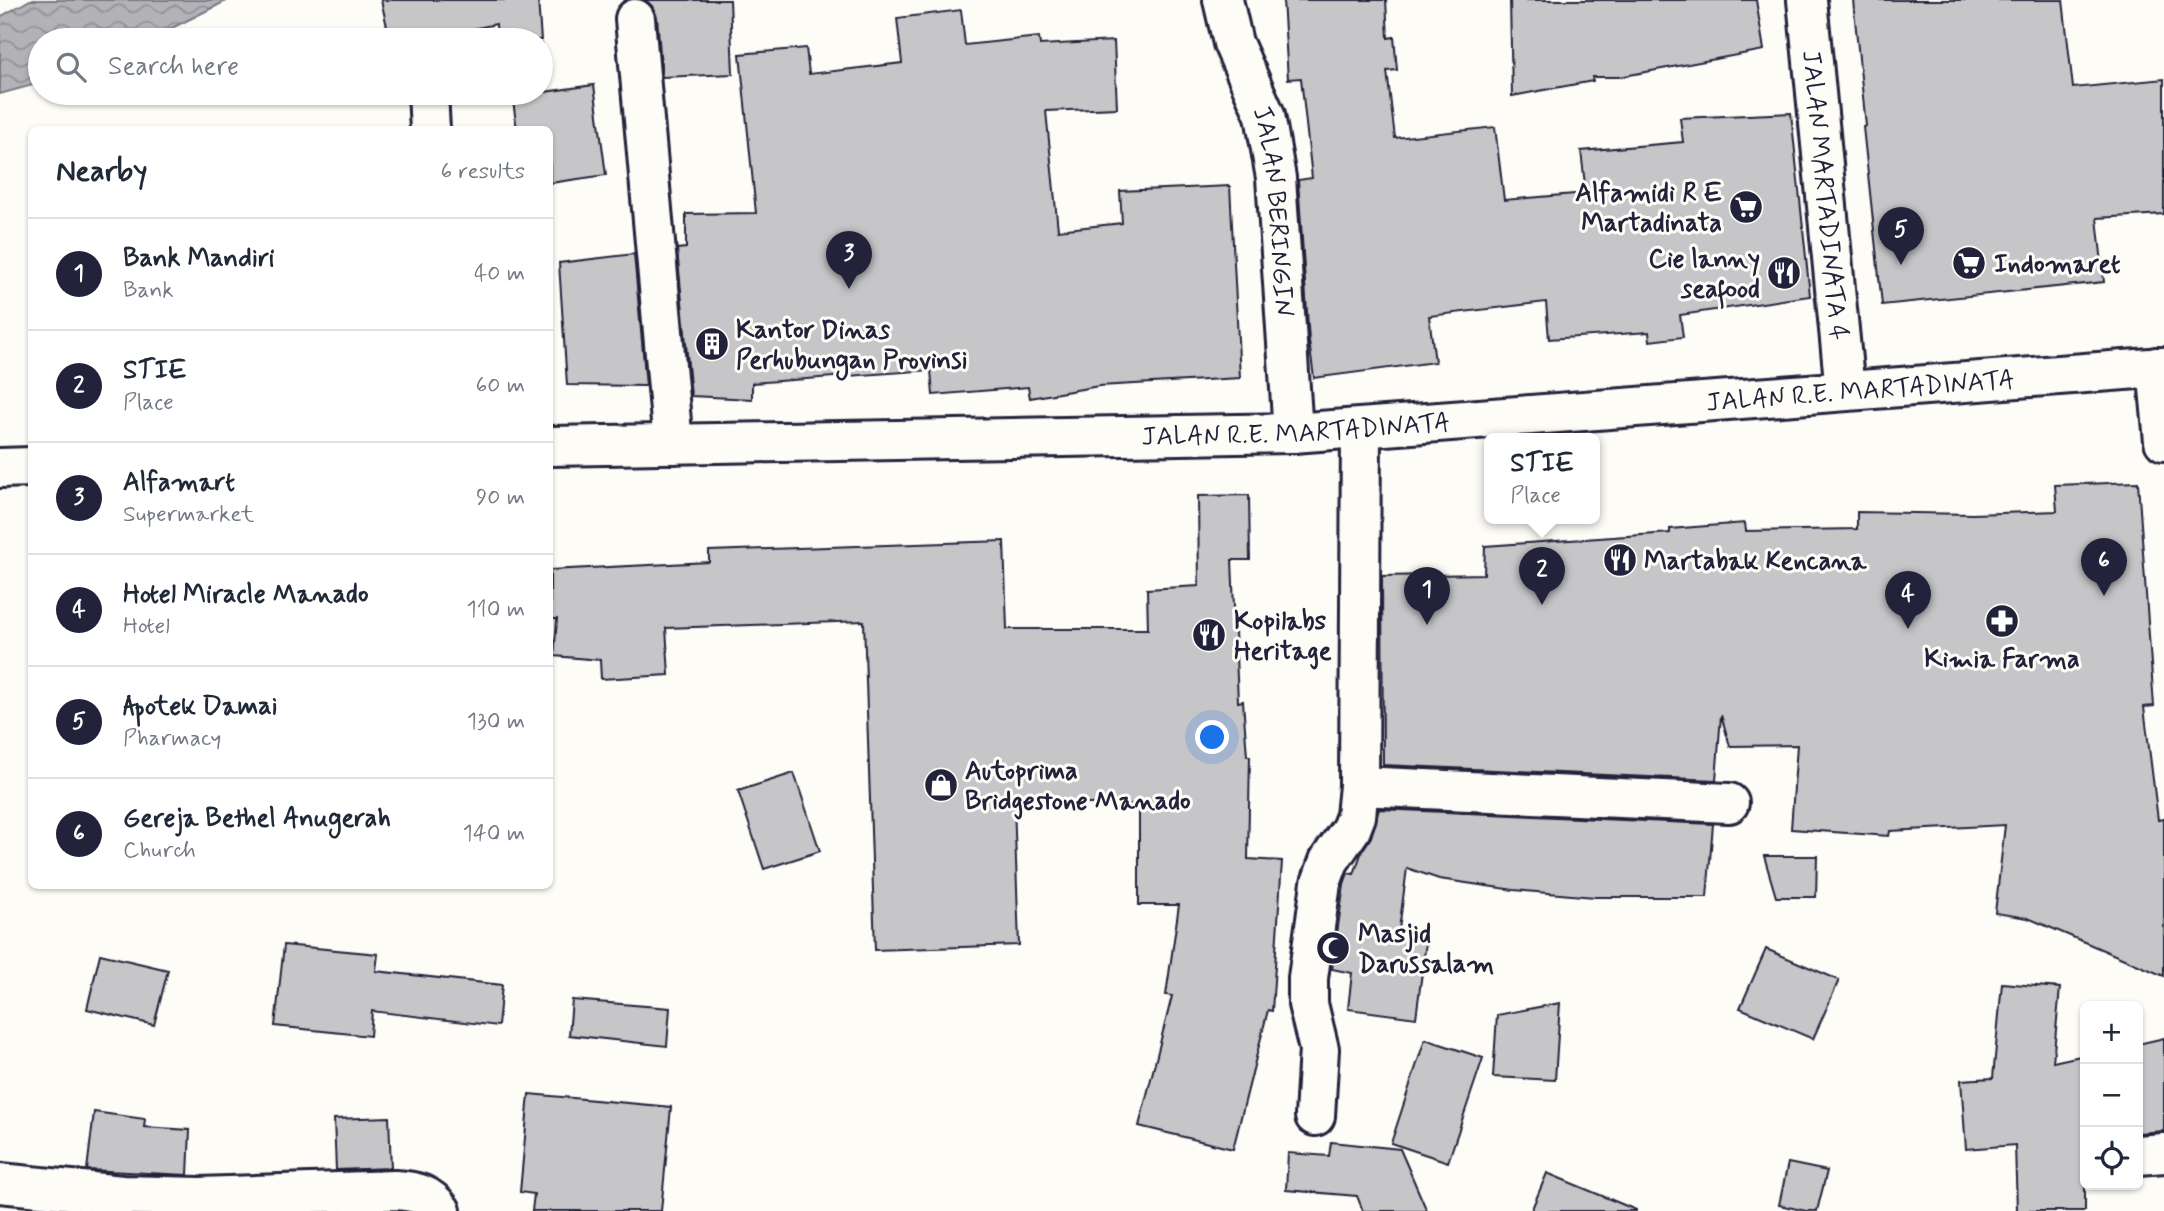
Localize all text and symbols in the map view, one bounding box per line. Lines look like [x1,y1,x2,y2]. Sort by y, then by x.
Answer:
search box [28,28,553,105]
icon: search [52,48,90,86]
street label: JALAN MARTADINATA 4 [1793,49,1855,342]
text: Search here [108,50,239,84]
street label: JALAN BERINGIN [1244,100,1300,318]
text: Nearby [56,152,147,191]
text: 6 results [441,157,525,187]
place label: Alfamidi R E Martadinata [1575,177,1723,241]
supermarket icon: Alfamidi R E Martadinata [1727,188,1765,226]
pin: 5 [1878,207,1924,265]
pin: 3 [826,231,872,289]
text: Bank Mandiri [123,242,275,276]
place label: Cie lanny seafood [1648,243,1760,309]
supermarket icon: Indomaret [1950,244,1988,282]
place label: Indomaret [1994,248,2121,282]
restaurant icon: Cie lanny seafood [1765,254,1803,292]
text: 1 [74,259,84,289]
text: 40 m [474,259,525,289]
text: Bank [123,276,174,306]
place label: Kantor Dinas Perhubungan Provinsi [736,314,968,381]
building icon: Kantor Dinas Perhubungan Provinsi [693,325,731,363]
text: STIE [123,354,187,388]
street label: JALAN R.E. MARTADINATA [1705,363,2016,421]
text: 2 [73,371,85,401]
text: 60 m [476,371,525,401]
text: Place [123,388,174,418]
street label: JALAN R.E. MARTADINATA [1141,406,1451,455]
popup [1484,433,1600,524]
text: STIE [1510,447,1574,481]
text: Alfamart [123,466,235,500]
text: Place [1510,481,1561,511]
text: 3 [74,483,84,513]
text: 90 m [476,483,525,513]
text: Supermarket [123,500,254,530]
pin: 6 [2081,538,2127,596]
restaurant icon: Martabak Kencana [1601,541,1639,579]
place label: Martabak Kencana [1644,545,1868,579]
pin: 2 [1519,547,1565,605]
pin: 1 [1404,567,1450,625]
pin: 4 [1885,571,1931,629]
text: Hotel Miracle Manado [123,578,369,612]
text: 4 [72,595,86,625]
text: 110 m [466,595,525,625]
pharmacy icon: Kimia Farma [1983,602,2021,640]
place label: Kopilabs Heritage [1234,605,1332,670]
text: Hotel [123,612,170,642]
restaurant icon: Kopilabs Heritage [1190,616,1228,654]
place label: Kimia Farma [1924,643,2080,677]
text: Apotek Damai [123,690,278,724]
text: 5 [72,707,86,737]
text: 130 m [467,707,525,737]
your location [1195,720,1229,754]
text: Pharmacy [123,724,221,754]
place label: Autoprima Bridgestone Manado [965,755,1191,820]
shop icon: Autoprima Bridgestone Manado [922,766,960,804]
text: Gereja Bethel Anugerah [123,802,391,836]
text: 6 [73,819,85,849]
text: 140 m [462,819,525,849]
text: Church [123,836,196,866]
place label: Masjid Darussalam [1358,918,1494,982]
mosque icon: Masjid Darussalam [1314,929,1352,967]
map controls [2080,1001,2143,1190]
button: + [2080,1001,2143,1064]
button: − [2080,1064,2143,1127]
button: locate [2080,1127,2143,1190]

